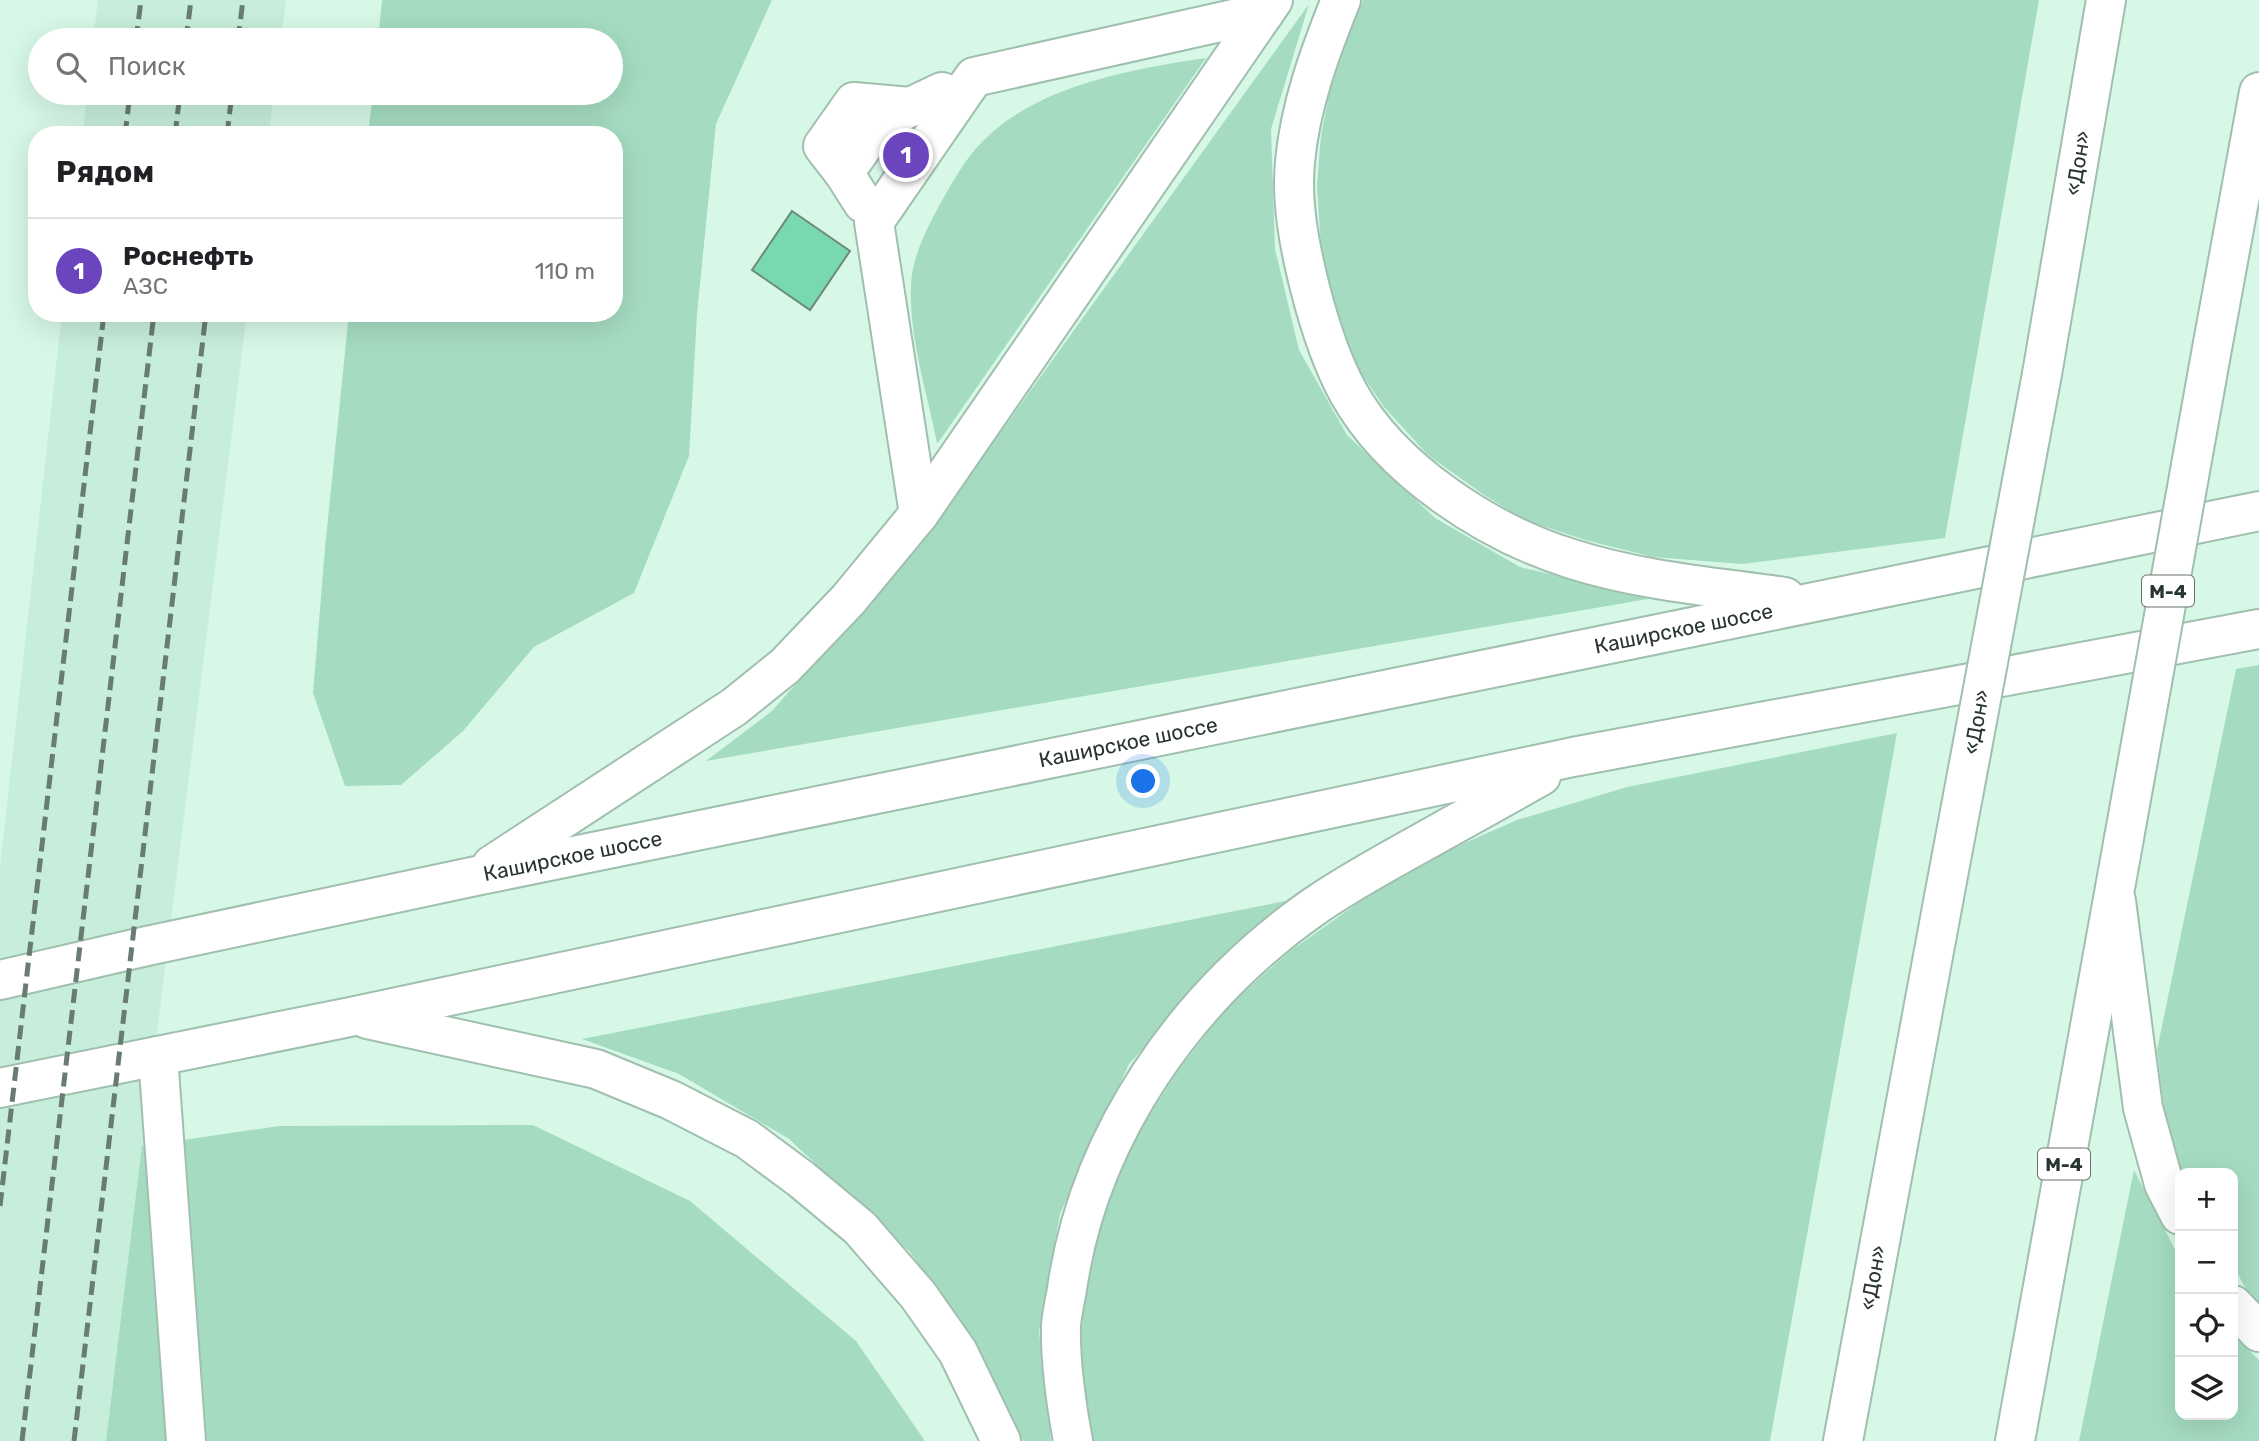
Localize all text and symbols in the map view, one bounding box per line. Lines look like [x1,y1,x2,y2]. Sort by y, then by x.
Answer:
search box [28,28,623,105]
icon: search [52,48,90,86]
text: Поиск [108,51,186,82]
pin: 1 [883,129,929,181]
street label: «Дон» [2060,129,2095,197]
text: Рядом [56,154,154,190]
text: Роснефть [123,241,254,272]
text: 1 [73,257,85,285]
text: 110 m [535,257,595,285]
text: АЗС [123,272,168,300]
road number: М-4 [2142,576,2194,606]
street label: Каширское шоссе [1592,598,1775,659]
street label: «Дон» [1958,688,1995,756]
street label: Каширское шоссе [1037,712,1220,772]
your location [1126,764,1160,798]
street label: Каширское шоссе [481,825,664,886]
road number: М-4 [2038,1148,2090,1180]
map controls [2175,1168,2238,1420]
button: + [2175,1168,2238,1231]
button: − [2175,1231,2238,1294]
street label: «Дон» [1855,1243,1891,1312]
button: locate [2175,1294,2238,1357]
button: layers [2175,1357,2238,1420]

